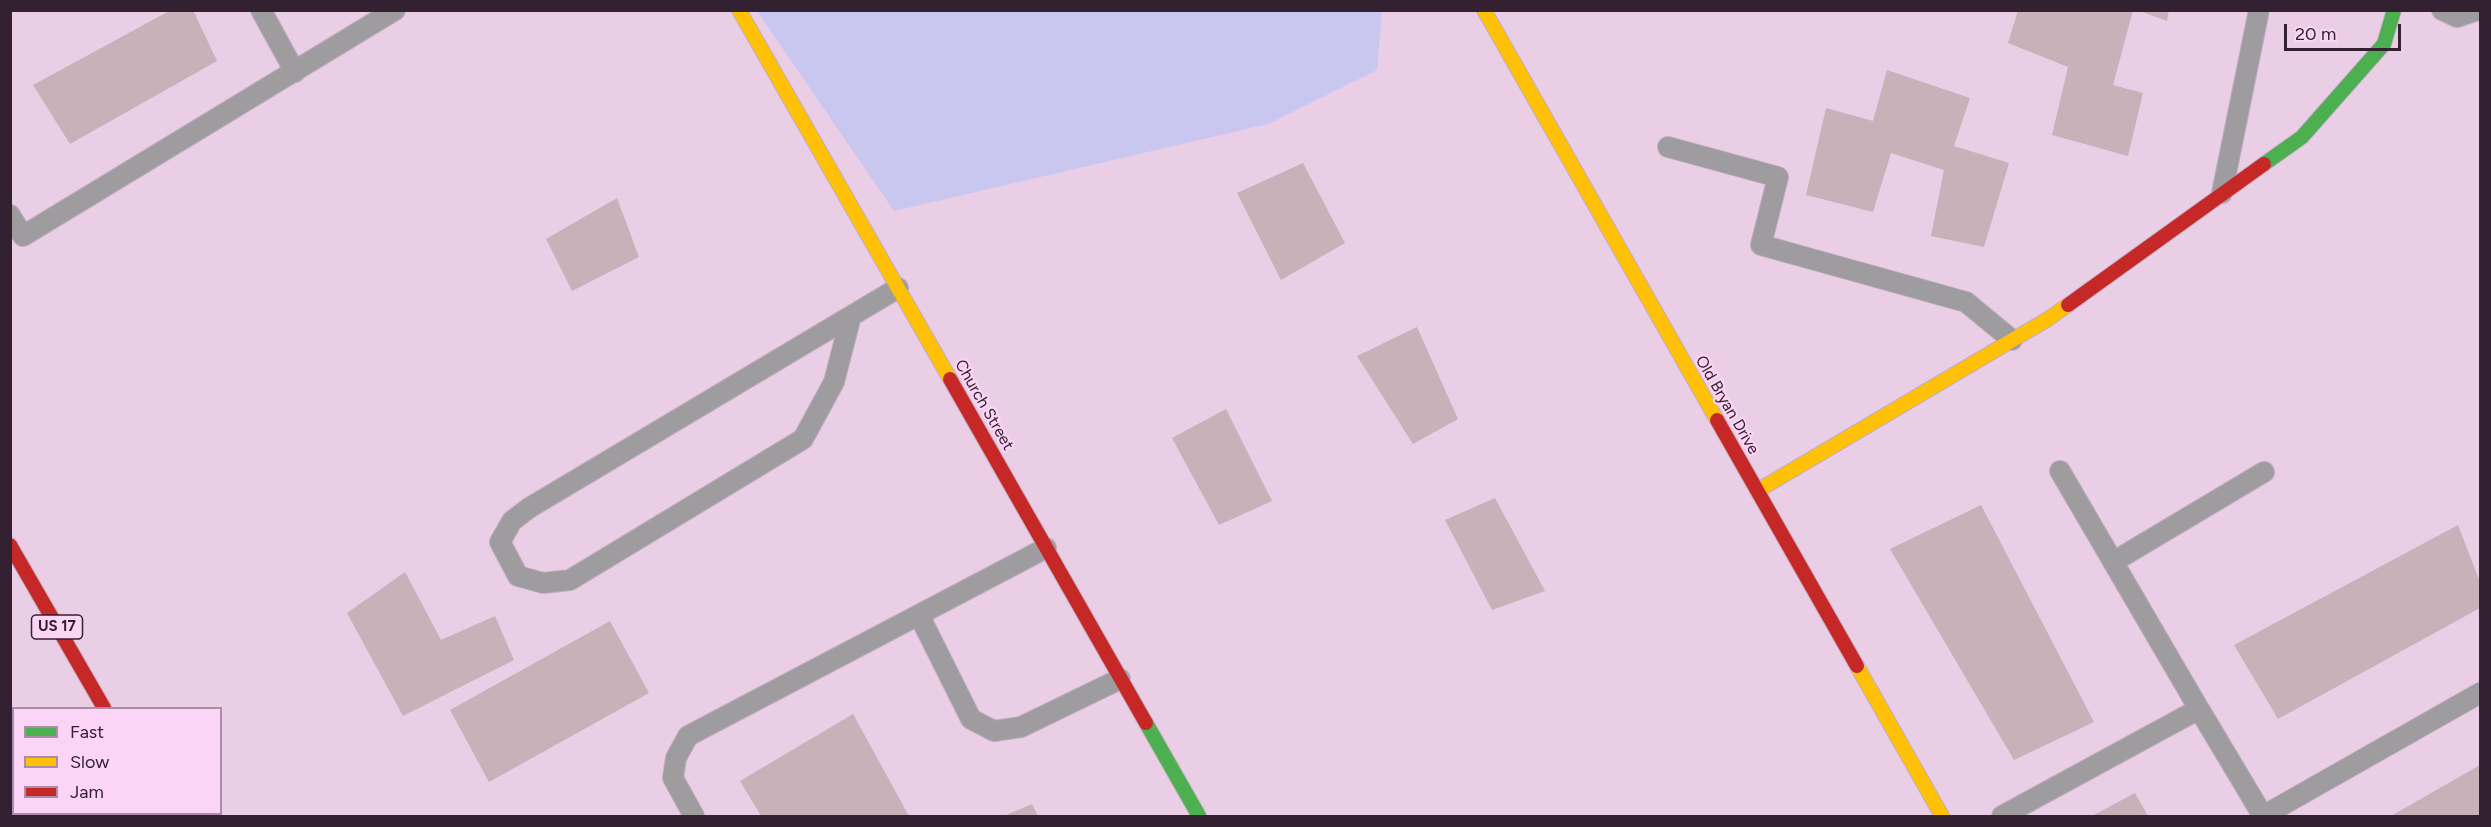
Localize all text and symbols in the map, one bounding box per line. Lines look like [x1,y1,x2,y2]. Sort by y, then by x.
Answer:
scale bar [2287,12,2404,50]
text: 20 m [2295,23,2336,45]
street label: Old Bryan Drive [1691,352,1763,458]
street label: Church Street [950,356,1018,454]
road number: US 17 [32,615,82,639]
legend [12,707,222,815]
text: Fast [70,721,104,743]
text: Slow [70,751,109,773]
text: Jam [70,781,104,803]

